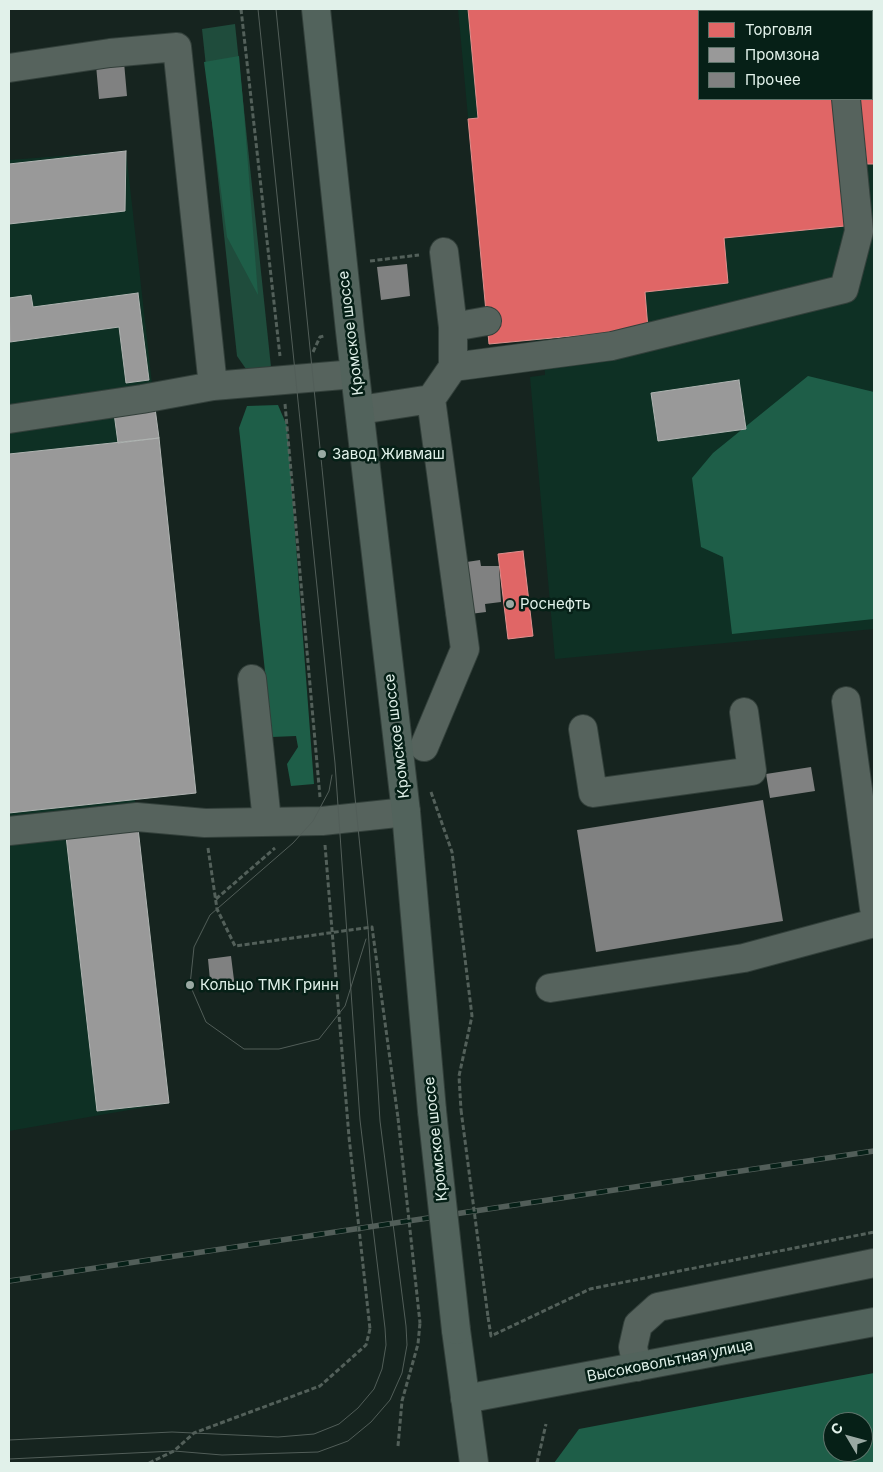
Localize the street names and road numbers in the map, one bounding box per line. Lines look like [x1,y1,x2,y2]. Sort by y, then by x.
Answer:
street label: Кромское шоссе [334,270,368,396]
street label: Кромское шоссе [380,673,414,799]
street label: Кромское шоссе [420,1076,452,1202]
street label: Высоковольтная улица [585,1336,755,1386]

